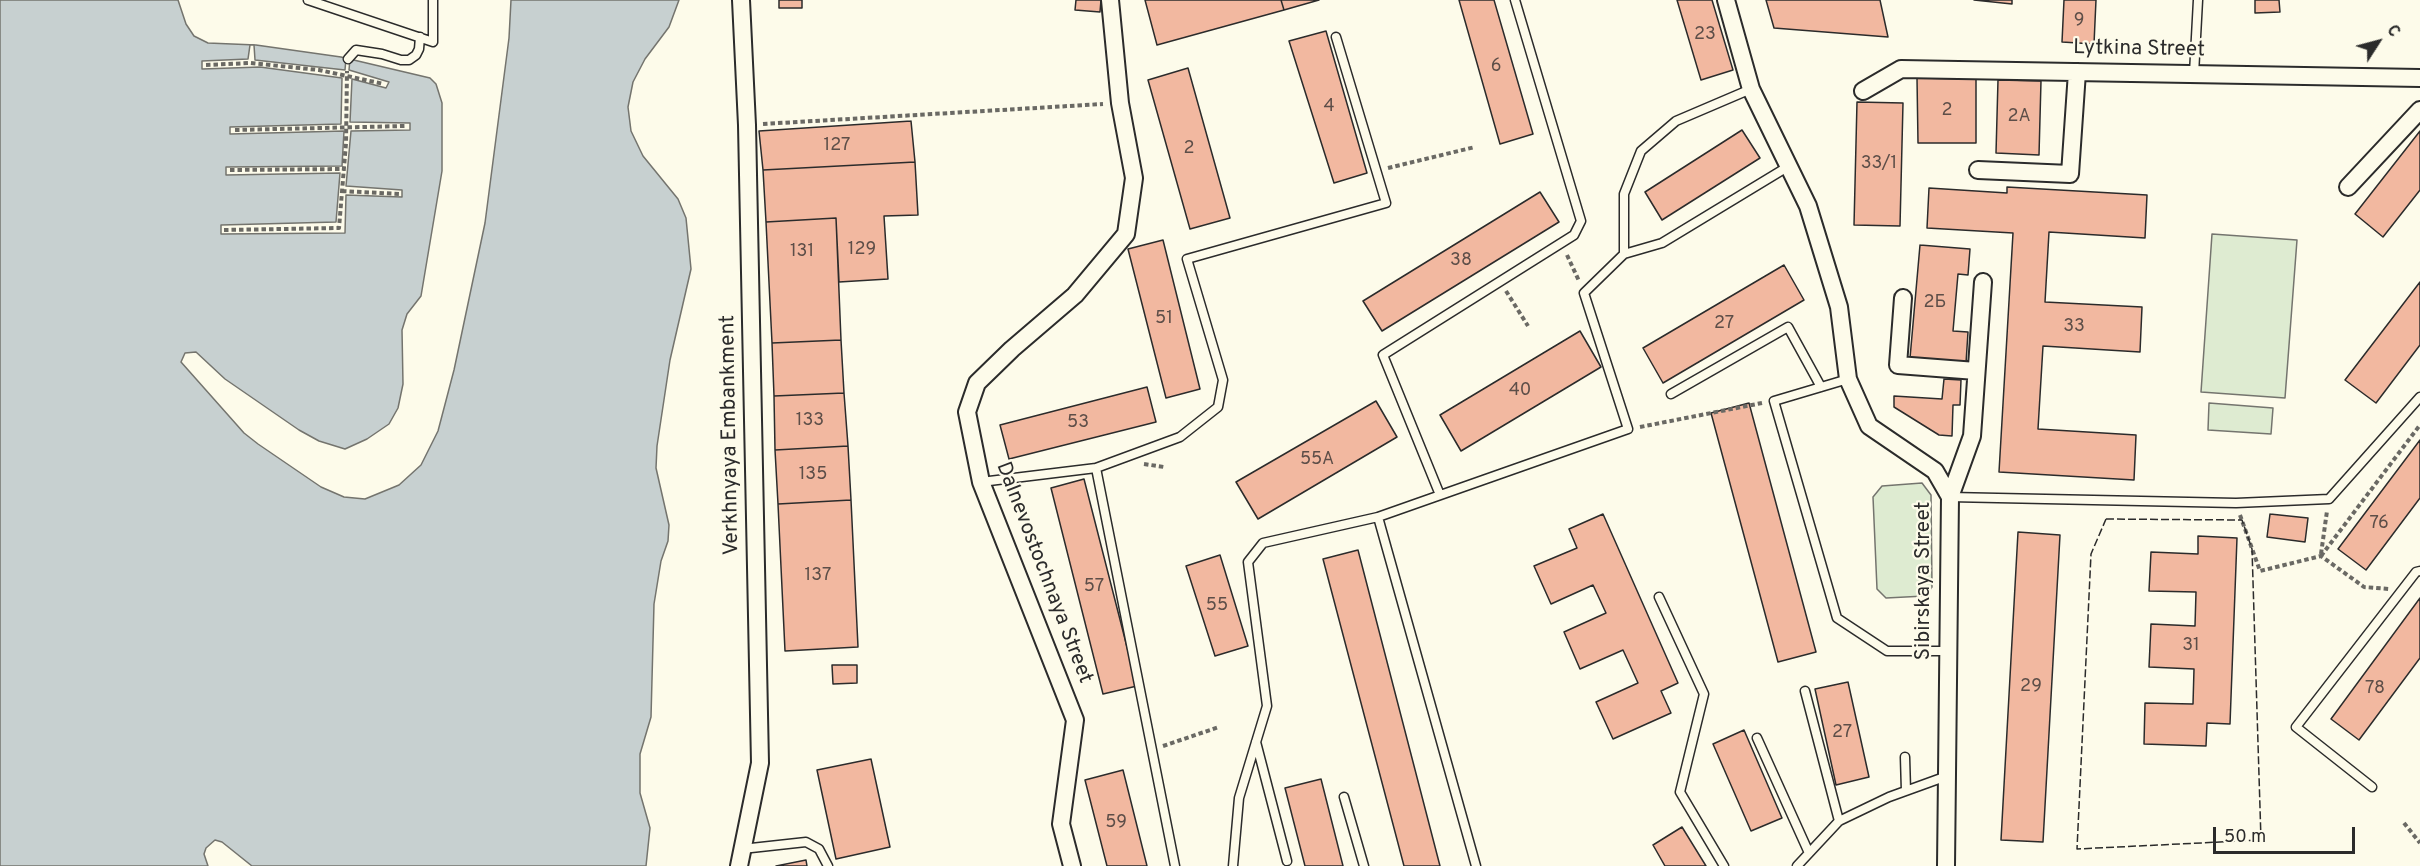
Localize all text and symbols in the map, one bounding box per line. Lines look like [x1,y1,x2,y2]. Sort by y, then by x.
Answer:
house number: 9 [2074,10,2084,32]
north arrow [2348,12,2408,72]
text: С [2381,21,2404,41]
house number: 23 [1694,24,1716,46]
street label: Lytkina Street [2073,36,2205,64]
house number: 6 [1491,56,1501,78]
house number: 4 [1323,96,1335,118]
house number: 2 [1941,100,1953,122]
house number: 2А [2007,106,2031,128]
house number: 127 [824,135,850,157]
house number: 2 [1183,138,1195,160]
house number: 33/1 [1861,153,1897,175]
house number: 129 [848,239,876,261]
house number: 131 [790,241,814,263]
house number: 38 [1450,250,1472,272]
house number: 2Б [1924,292,1946,314]
house number: 51 [1155,308,1173,330]
house number: 27 [1714,313,1734,335]
street label: Verkhnyaya Embankment [716,315,746,555]
house number: 33 [2063,316,2085,338]
house number: 40 [1509,380,1531,402]
house number: 133 [796,410,824,432]
house number: 53 [1067,412,1089,434]
house number: 55А [1300,449,1334,471]
street label: Dalnevostochnaya Street [989,459,1097,687]
house number: 135 [799,464,827,486]
street label: Sibirskaya Street [1912,502,1938,660]
house number: 76 [2369,513,2389,535]
house number: 137 [805,565,831,587]
house number: 57 [1084,576,1104,598]
house number: 55 [1206,595,1228,617]
house number: 31 [2182,635,2200,657]
house number: 29 [2020,676,2042,698]
house number: 78 [2365,678,2385,700]
house number: 27 [1832,722,1852,744]
house number: 59 [1105,812,1127,834]
scale bar [2216,815,2358,853]
text: 50 m [2224,826,2266,849]

